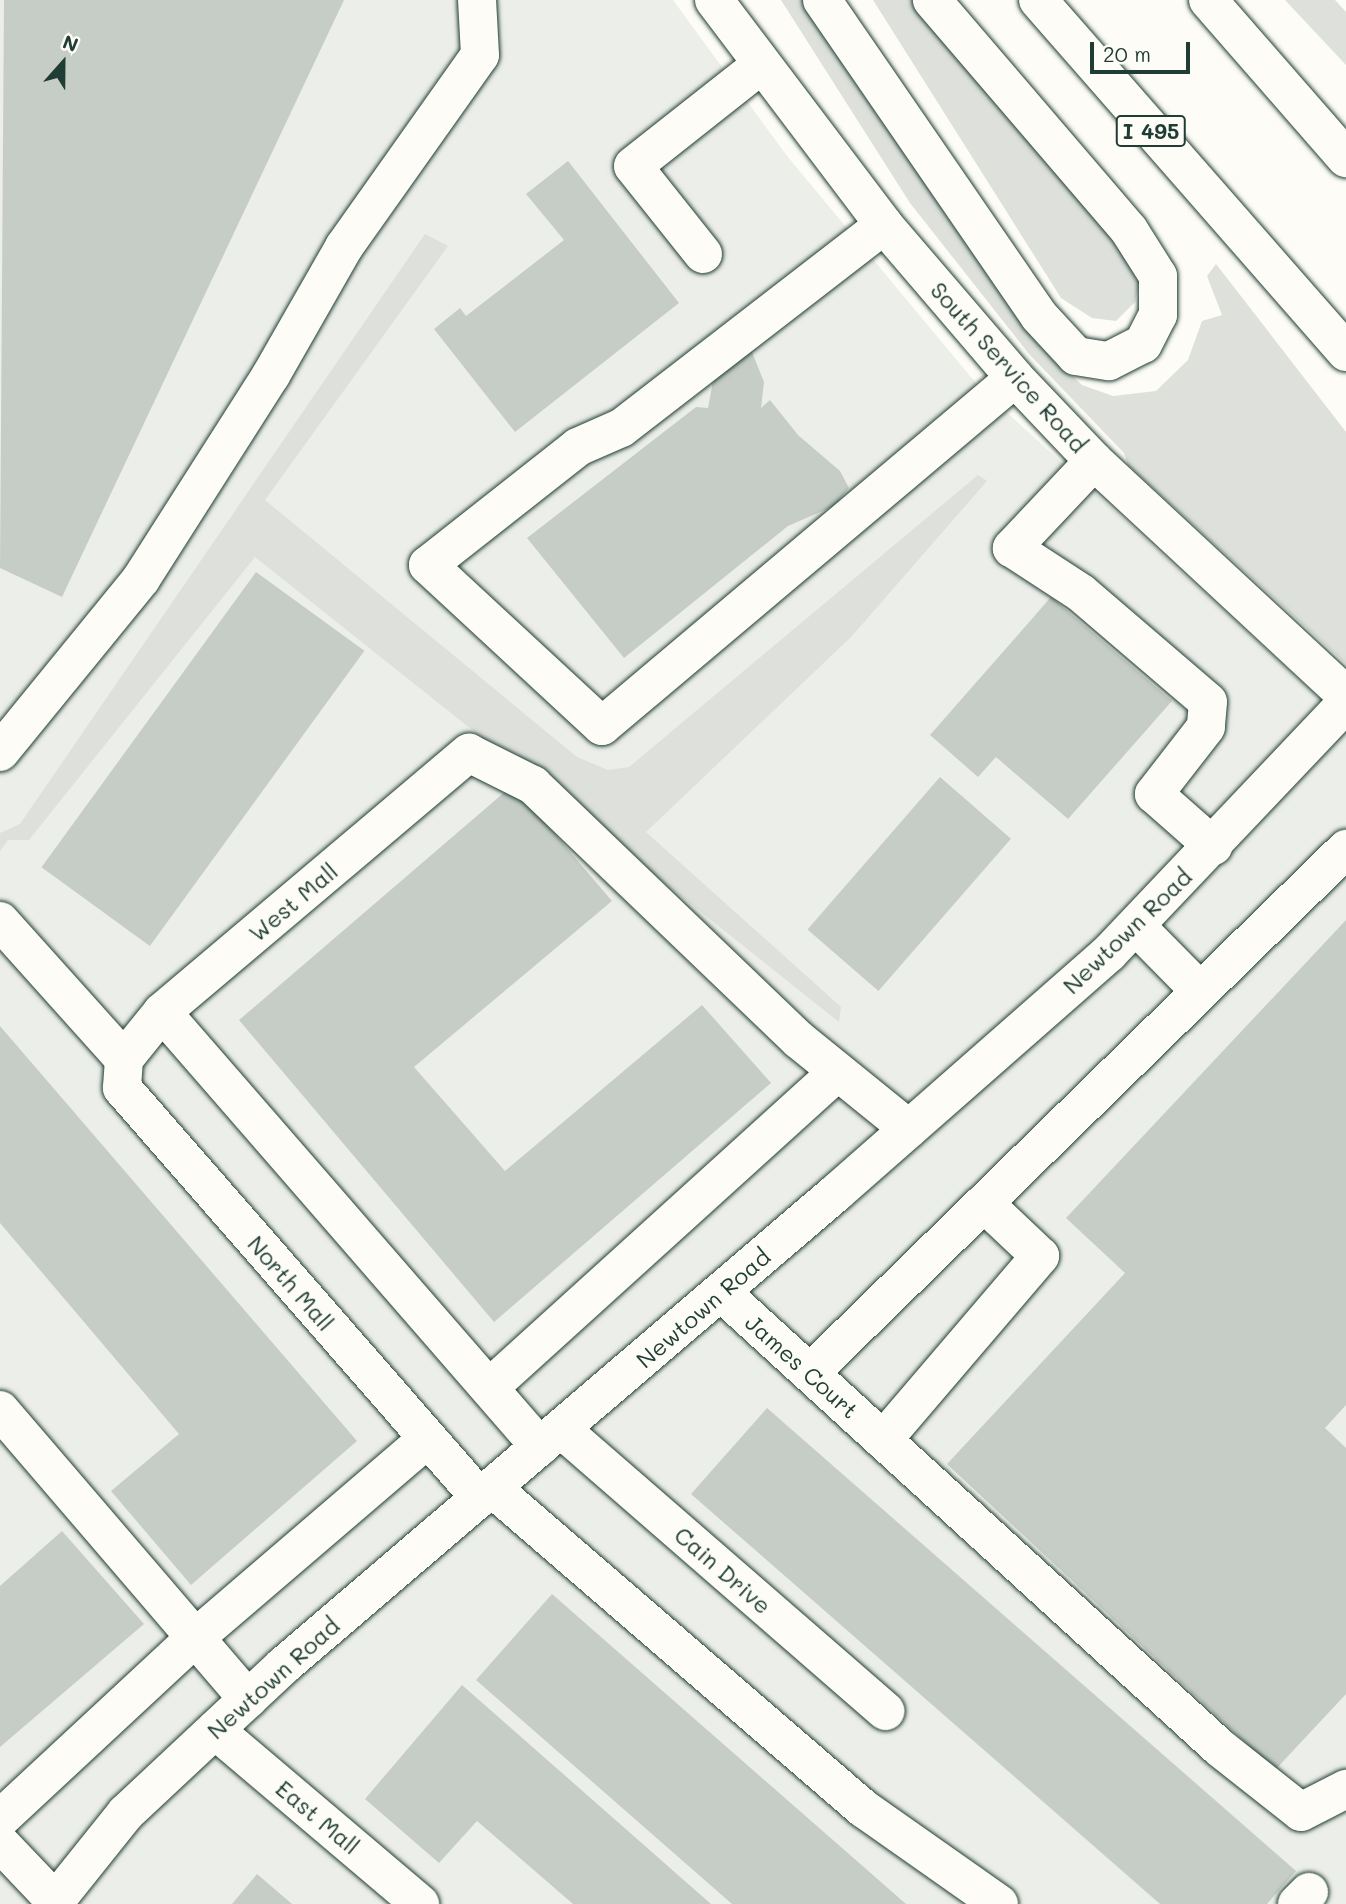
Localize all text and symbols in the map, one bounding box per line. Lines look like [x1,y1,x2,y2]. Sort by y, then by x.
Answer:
north arrow [28,28,98,98]
scale bar [1094,28,1194,72]
text: N [59,29,82,57]
text: 20 m [1103,40,1151,67]
road number: I 495 [1114,114,1188,148]
street label: South Service Road [925,276,1093,458]
street label: West Mall [243,857,343,947]
street label: Newtown Road [1057,863,1197,999]
street label: North Mall [242,1230,340,1336]
street label: Newtown Road [631,1242,775,1374]
street label: James Court [740,1308,864,1424]
street label: Cain Drive [669,1521,777,1619]
street label: Newtown Road [201,1612,345,1744]
street label: East Mall [271,1774,365,1860]

